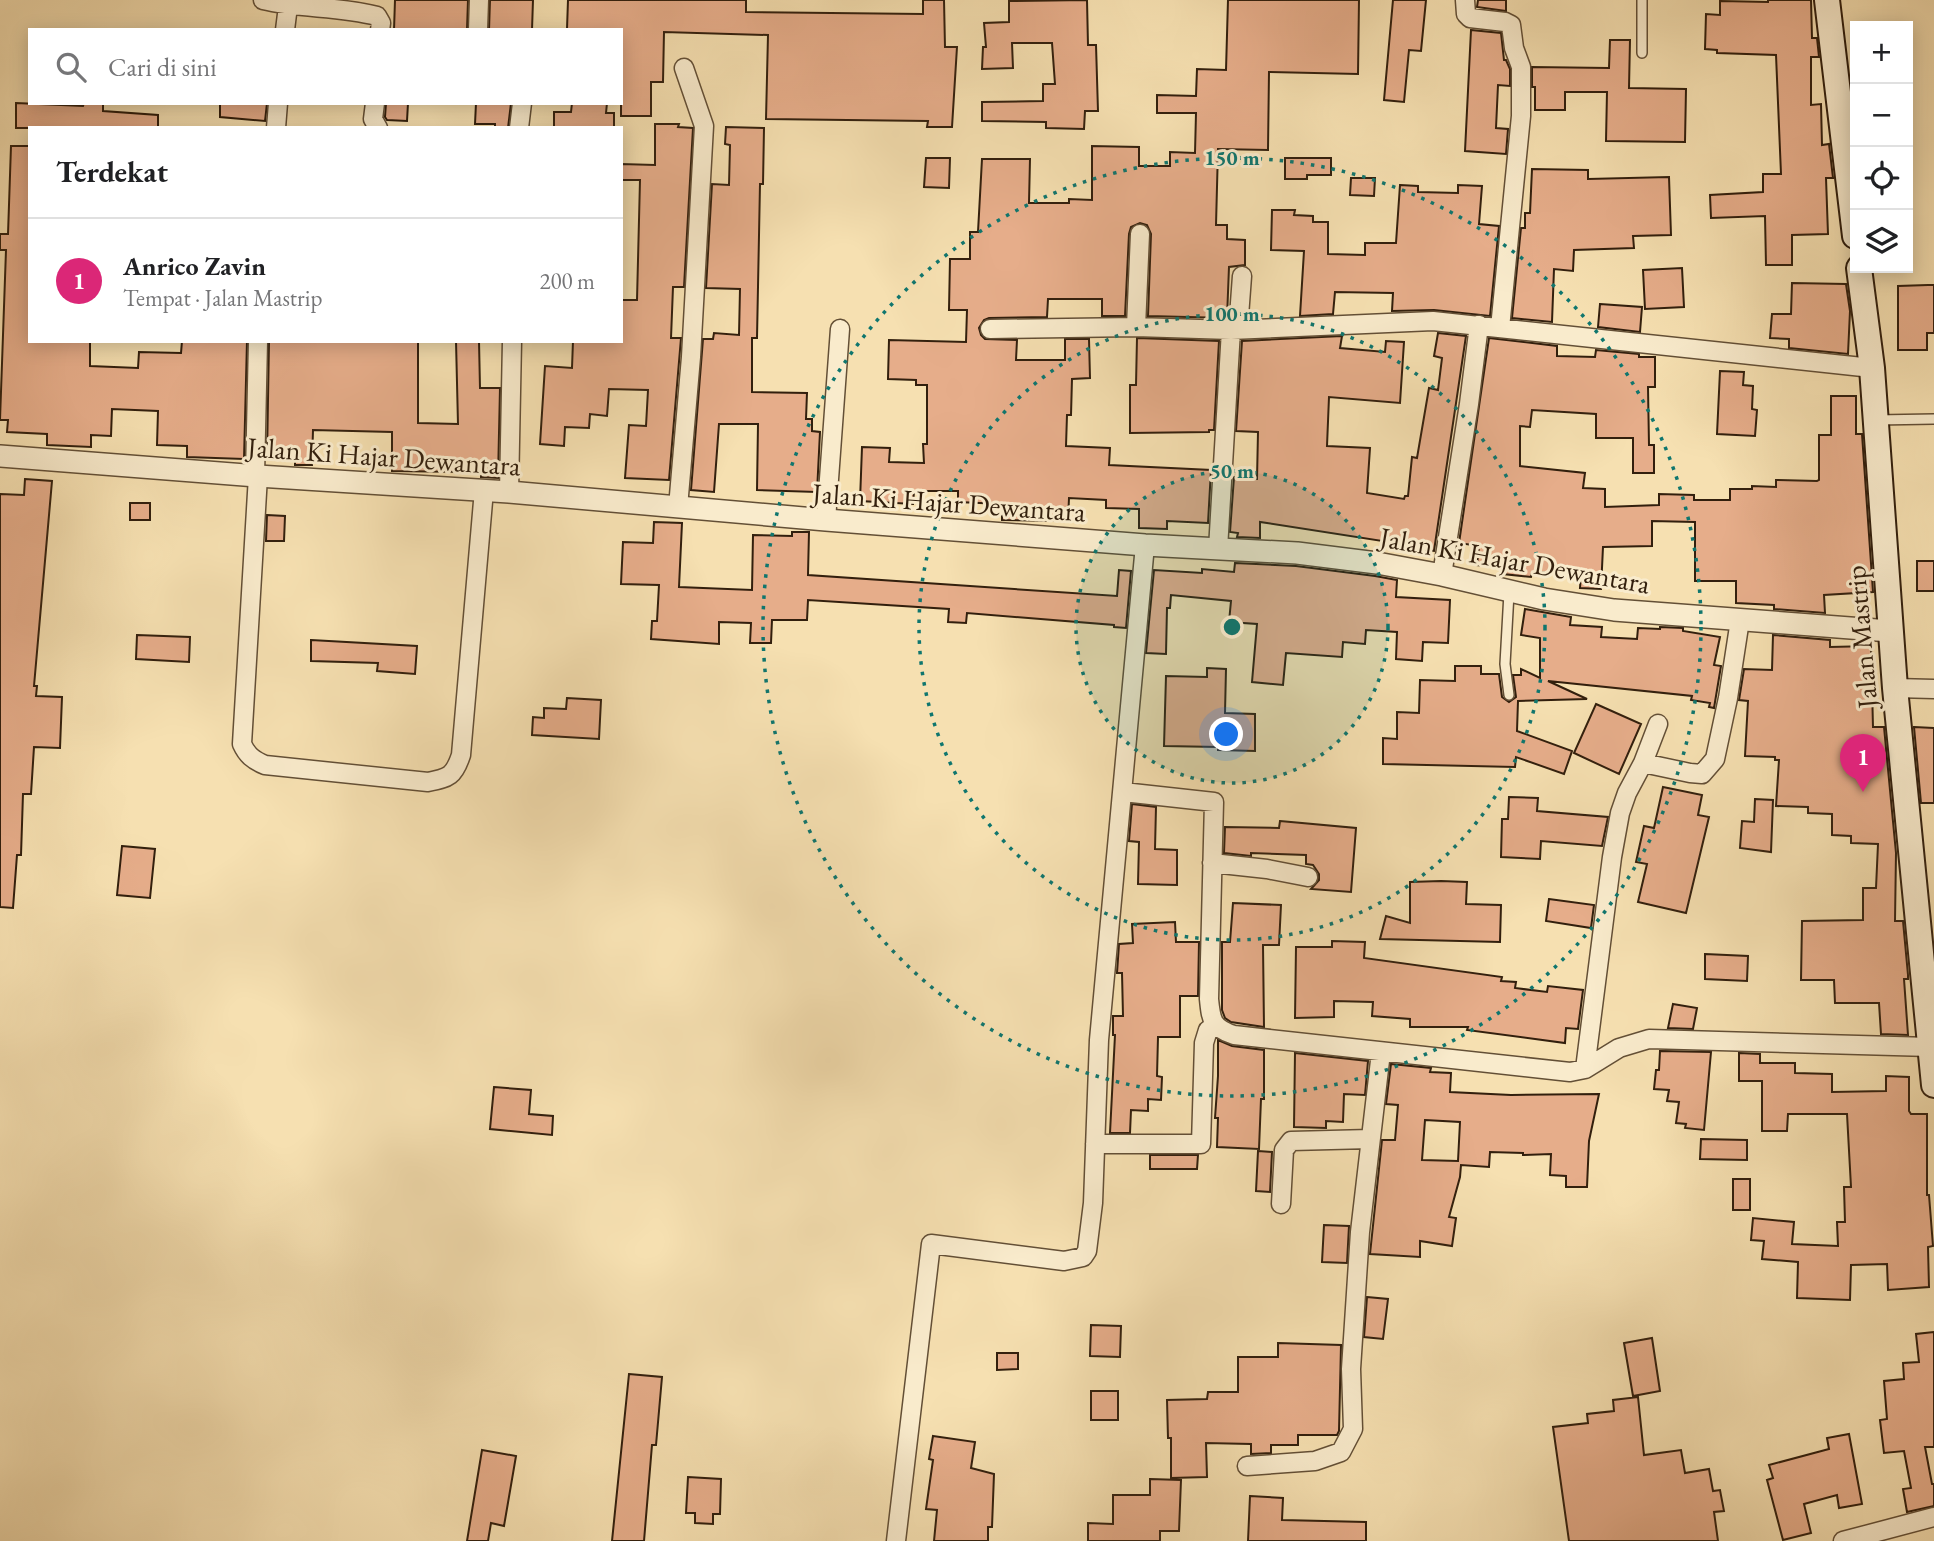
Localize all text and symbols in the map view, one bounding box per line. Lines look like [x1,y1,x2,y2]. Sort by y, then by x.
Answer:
map controls [1850,21,1913,273]
button: + [1850,21,1913,84]
search box [28,28,623,105]
icon: search [52,48,90,86]
text: Cari di sini [108,50,217,84]
button: − [1850,84,1913,147]
text: 150 m [1204,144,1260,171]
button: locate [1850,147,1913,210]
text: Terdekat [56,152,168,191]
button: layers [1850,210,1913,273]
text: Anrico Zavin [123,249,266,283]
text: 1 [73,266,85,296]
text: 200 m [539,266,595,296]
text: Tempat · Jalan Mastrip [123,283,322,313]
text: 100 m [1204,300,1260,327]
street label: Jalan Ki Hajar Dewantara [244,428,523,484]
text: 50 m [1210,457,1254,484]
street label: Jalan Ki Hajar Dewantara [809,474,1088,530]
street label: Jalan Ki Hajar Dewantara [1375,518,1654,602]
street label: Jalan Mastrip [1837,564,1885,712]
centre of rings [1220,615,1244,639]
your location [1209,717,1243,751]
pin: 1 [1840,734,1886,792]

